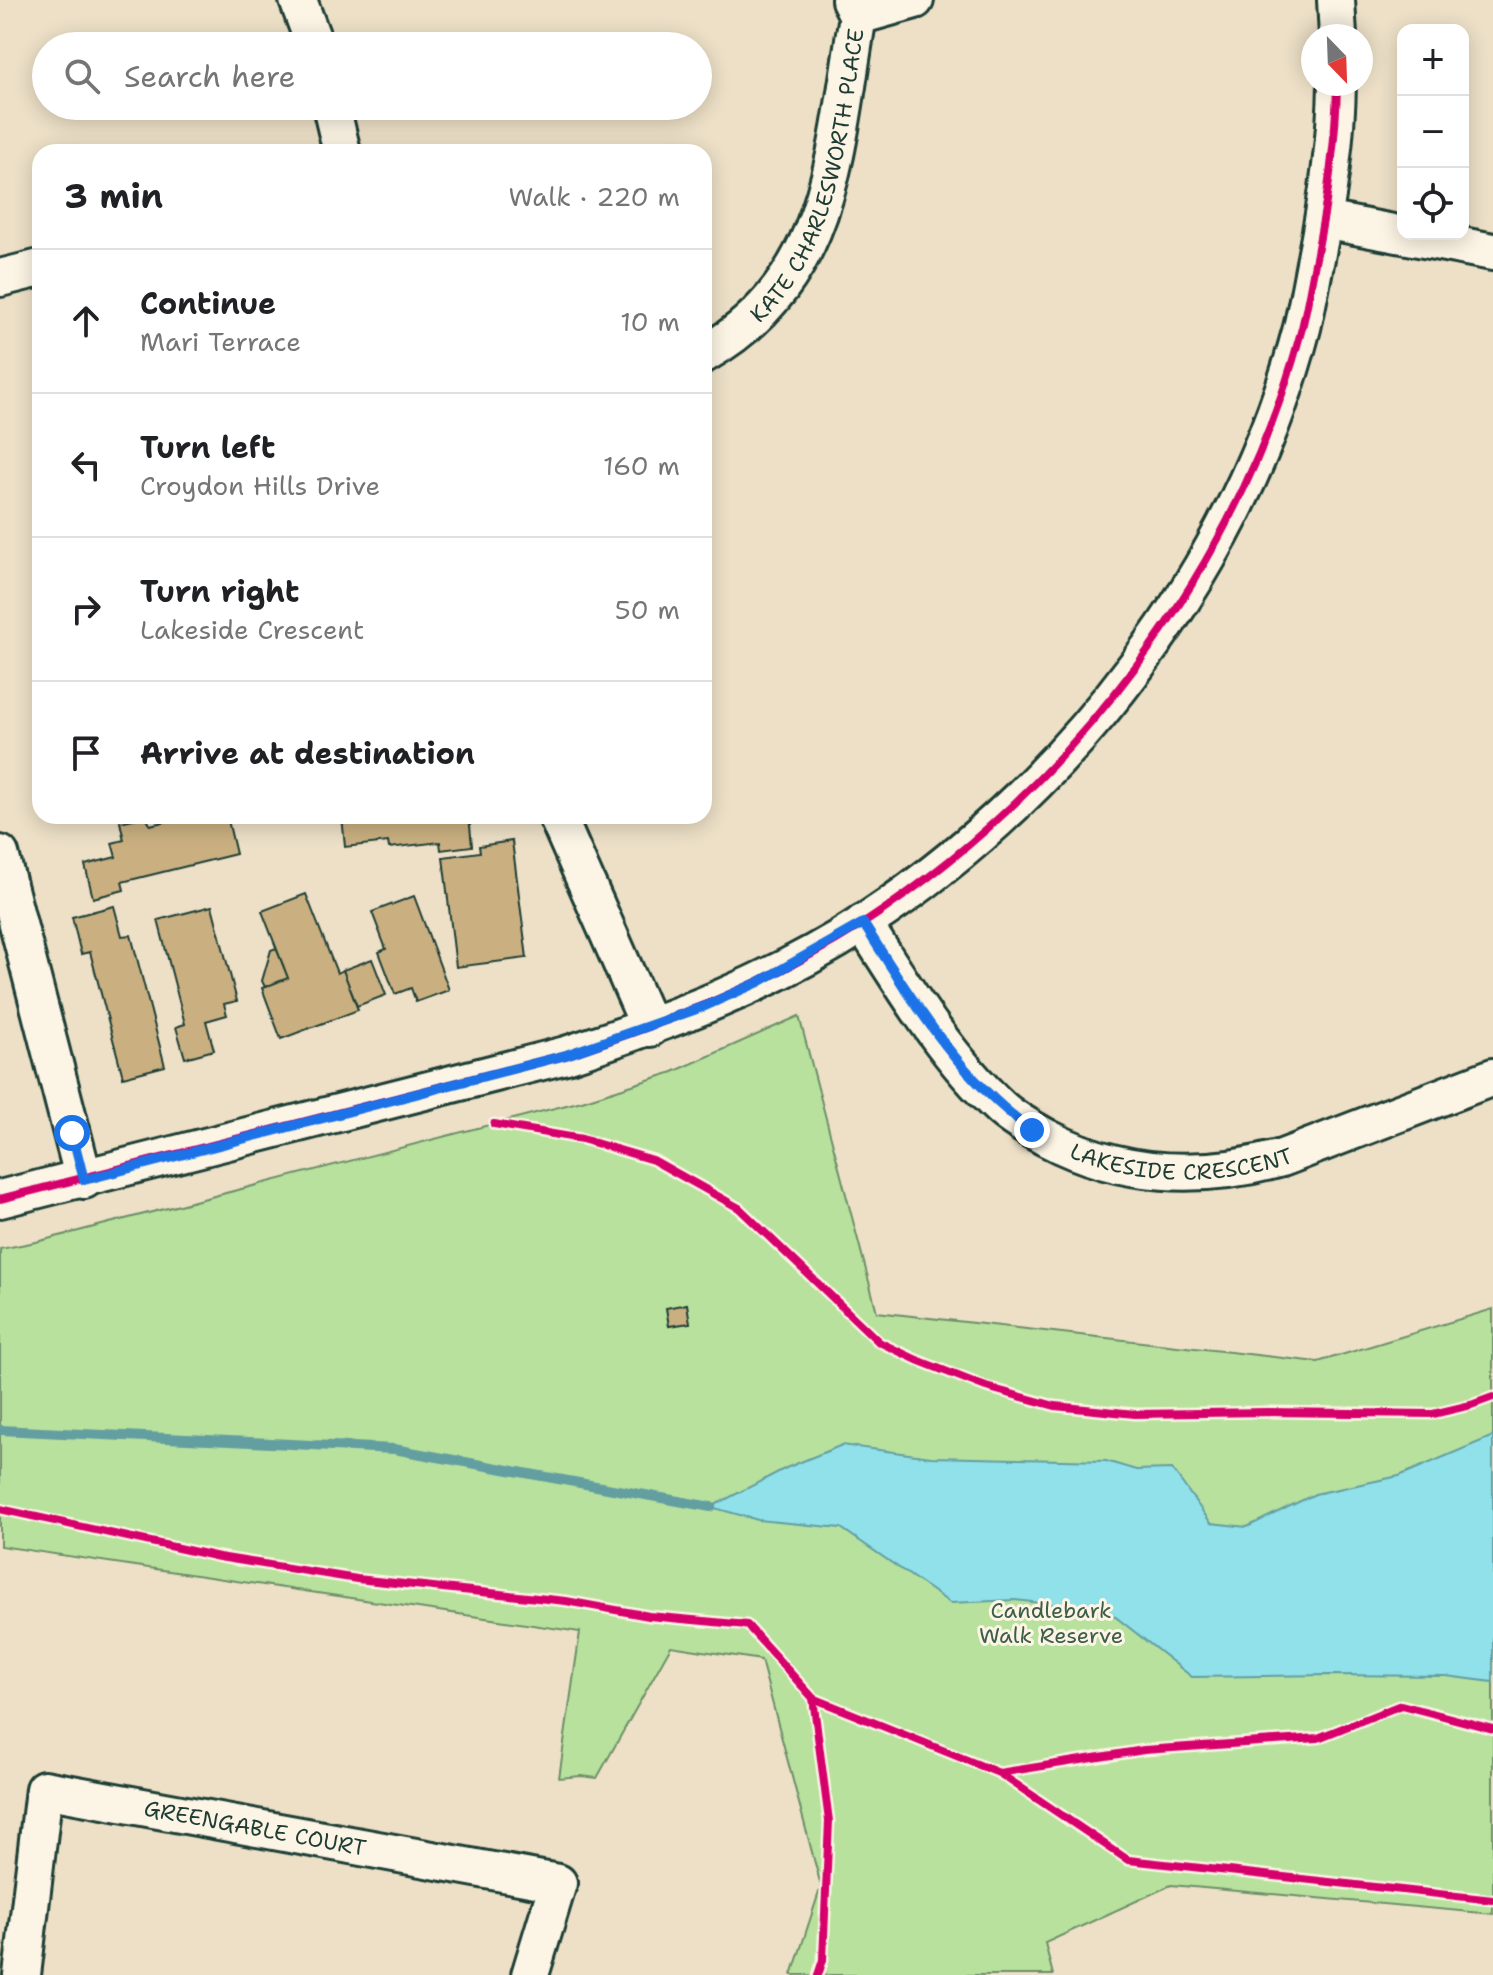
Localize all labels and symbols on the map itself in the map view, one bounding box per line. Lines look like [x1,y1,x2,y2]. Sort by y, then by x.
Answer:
north arrow [1301,24,1373,96]
street label: KATE CHARLESWORTH PLACE [743,26,870,328]
route end [1014,1112,1050,1148]
route start [54,1115,90,1151]
street label: LAKESIDE CRESCENT [1066,1136,1297,1186]
park label: Candlebark Walk Reserve [979,1596,1123,1650]
street label: GREENGABLE COURT [142,1793,369,1862]

